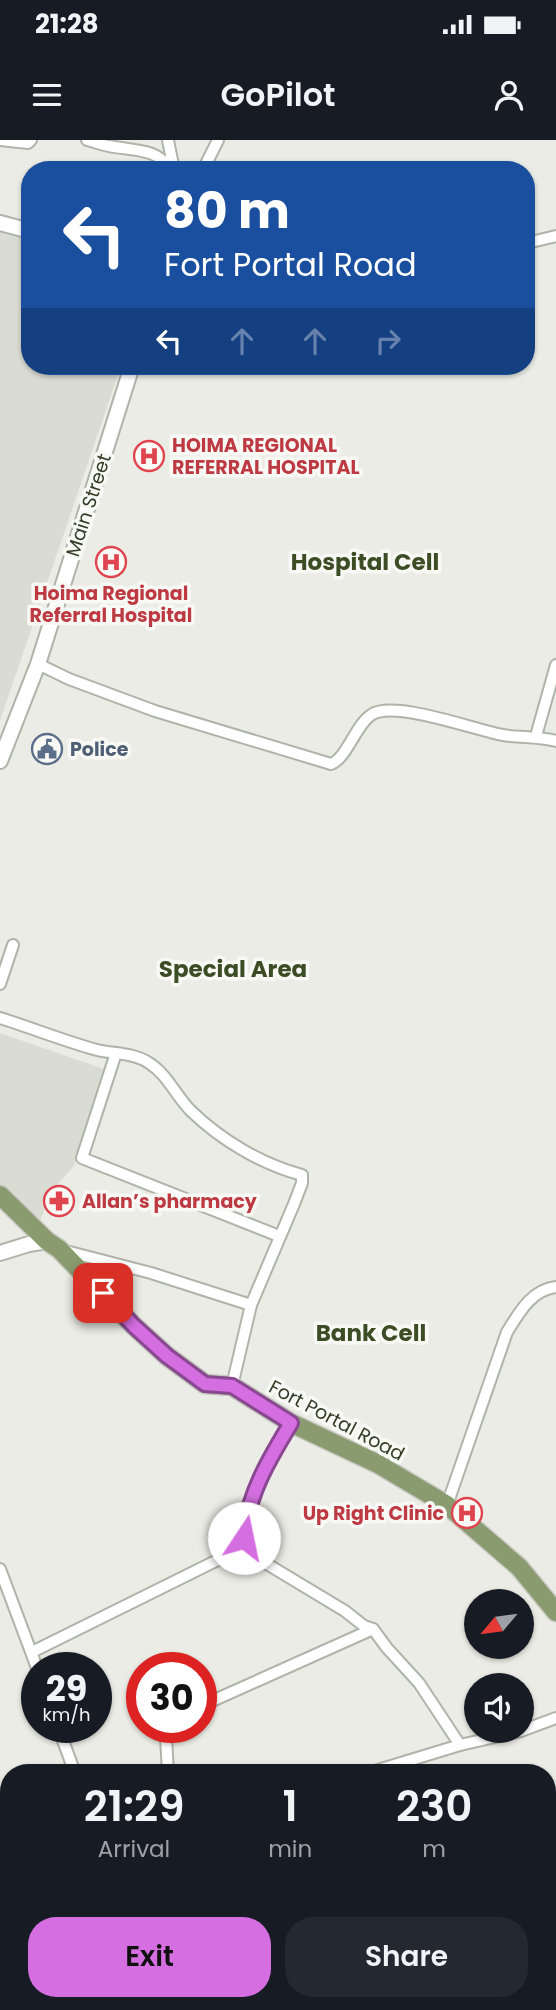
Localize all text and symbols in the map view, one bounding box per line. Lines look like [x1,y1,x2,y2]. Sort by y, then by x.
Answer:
text: 21:28 [35,6,99,42]
text: GoPilot [220,72,336,117]
icon: menu [28,76,66,114]
icon: person [490,76,528,114]
text: 80 m [164,177,290,245]
icon: left [49,189,140,280]
text: Fort Portal Road [164,242,417,287]
icon: left [150,322,188,360]
icon: ahead [223,322,261,360]
icon: ahead [296,322,334,360]
icon: right [369,322,407,360]
place label: HOIMA REGIONAL REFERRAL HOSPITAL [172,432,359,481]
hospital icon: HOIMA REGIONAL REFERRAL HOSPITAL [132,439,166,473]
street label: Main Street [59,450,118,560]
hospital icon: Hoima Regional Referral Hospital [94,545,128,579]
district label: Hospital Cell [291,546,439,578]
place label: Hoima Regional Referral Hospital [30,580,192,629]
public building icon: Police [30,732,64,766]
place label: Police [70,736,129,763]
district label: Special Area [159,953,307,985]
pharmacy icon: Allan’s pharmacy [42,1184,76,1218]
place label: Allan’s pharmacy [82,1188,258,1215]
pin [73,1263,133,1323]
icon: arrive [84,1274,122,1312]
district label: Bank Cell [316,1317,426,1349]
street label: Fort Portal Road [264,1373,409,1468]
hospital icon: Up Right Clinic [450,1496,484,1530]
place label: Up Right Clinic [303,1500,444,1527]
position arrow [207,1501,281,1575]
north arrow [464,1589,534,1659]
map controls [464,1589,534,1743]
speed limit sign: 30 [126,1652,217,1743]
text: 29 [46,1664,87,1713]
button: sound [464,1673,534,1743]
text: km/h [43,1702,90,1727]
text: 21:29 [84,1777,184,1836]
text: 1 [283,1777,298,1836]
text: 230 [396,1777,472,1836]
text: Arrival [98,1833,170,1865]
text: min [268,1833,312,1865]
text: m [422,1833,446,1865]
button: Exit [28,1917,271,1997]
button: Share [285,1917,528,1997]

